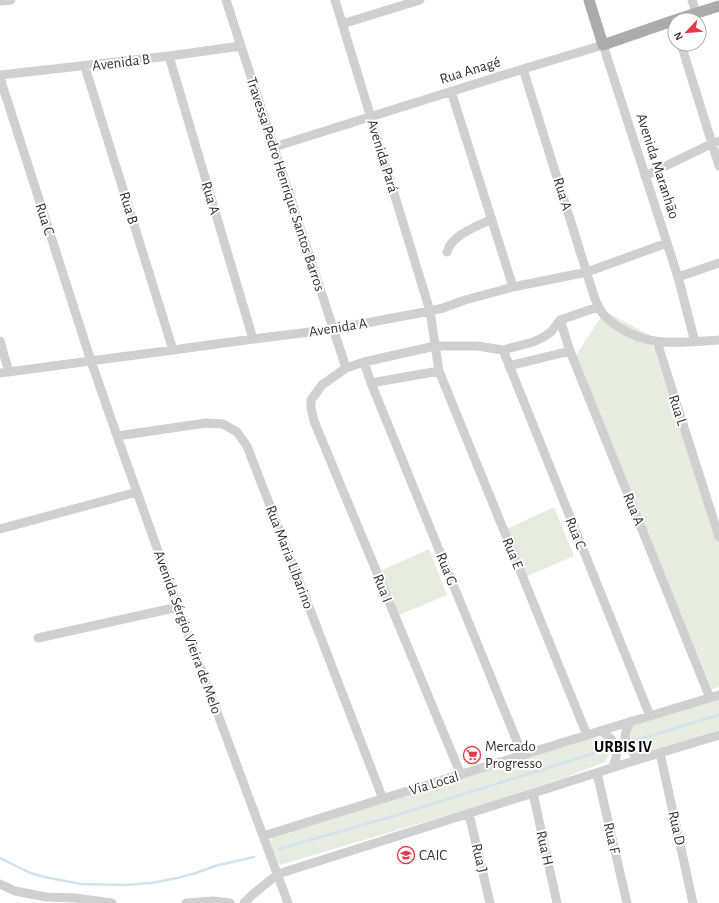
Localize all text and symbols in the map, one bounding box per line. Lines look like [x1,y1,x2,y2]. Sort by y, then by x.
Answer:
north arrow [667,12,707,52]
text: N [672,30,685,42]
street label: Avenida B [91,52,151,73]
street label: Rua Anagé [438,54,502,87]
street label: Travessa Pedro Henrique Santos Barros [244,75,327,293]
street label: Avenida Maranhão [633,112,682,221]
street label: Avenida Pará [364,118,401,195]
street label: Rua A [550,176,575,213]
street label: Rua A [198,180,223,217]
street label: Rua B [117,190,141,226]
street label: Rua C [32,201,57,237]
street label: Avenida A [308,315,369,339]
street label: Rua L [666,393,690,428]
street label: Rua A [620,491,647,528]
street label: Rua Maria Libarino [263,503,316,611]
street label: Rua C [562,515,589,551]
street label: Rua E [500,535,526,571]
street label: Avenida Sérgio Vieira de Melo [151,548,224,716]
street label: Rua G [433,551,460,588]
street label: Rua I [370,572,395,604]
place label: Mercado Progresso [485,739,542,771]
district label: URBIS IV [594,739,653,755]
supermarket icon: Mercado Progresso [462,745,482,765]
street label: Via Local [407,769,461,798]
street label: Rua D [665,809,688,847]
street label: Rua F [601,821,622,856]
street label: Rua H [533,829,556,867]
street label: Rua J [469,842,490,874]
school or university icon: CAIC [396,845,416,865]
place label: CAIC [419,848,447,863]

